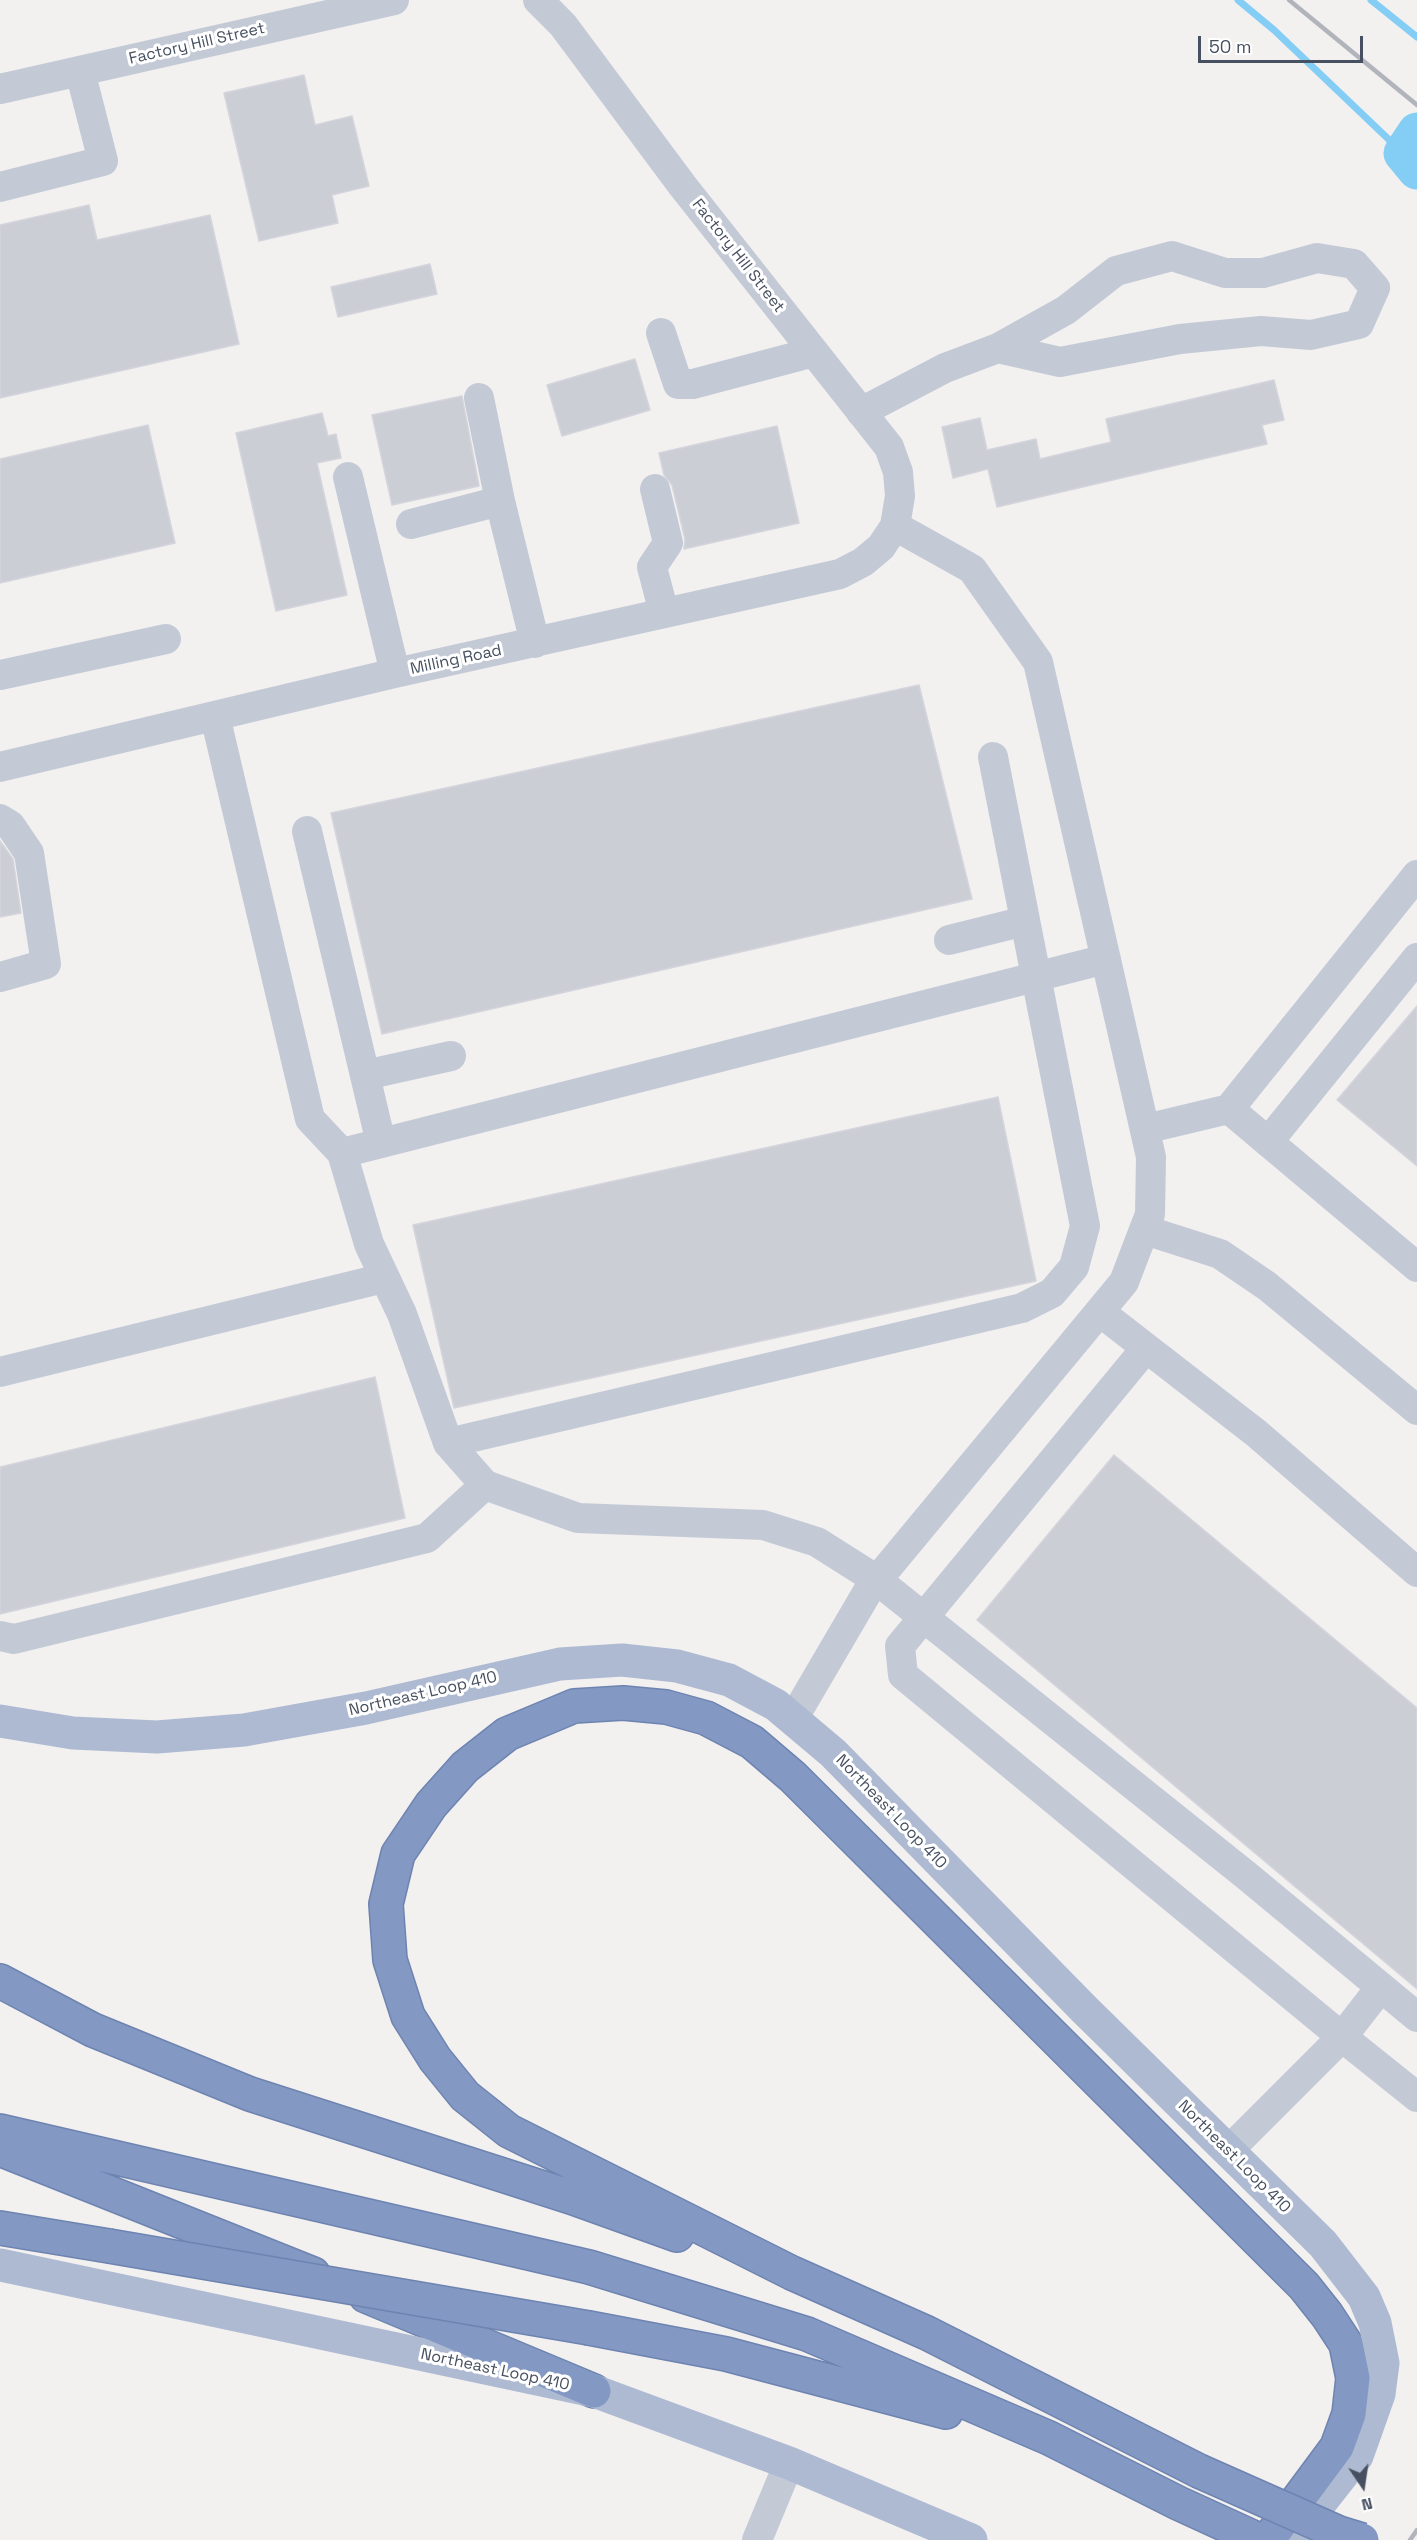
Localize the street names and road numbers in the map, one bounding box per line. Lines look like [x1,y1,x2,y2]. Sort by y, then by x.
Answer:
street label: Factory Hill Street [127,19,267,69]
street label: Factory Hill Street [688,195,788,317]
street label: Milling Road [409,641,503,679]
street label: Northeast Loop 410 [347,1668,499,1720]
street label: Northeast Loop 410 [831,1751,951,1873]
street label: Northeast Loop 410 [1174,2097,1294,2217]
street label: Northeast Loop 410 [419,2345,571,2395]

